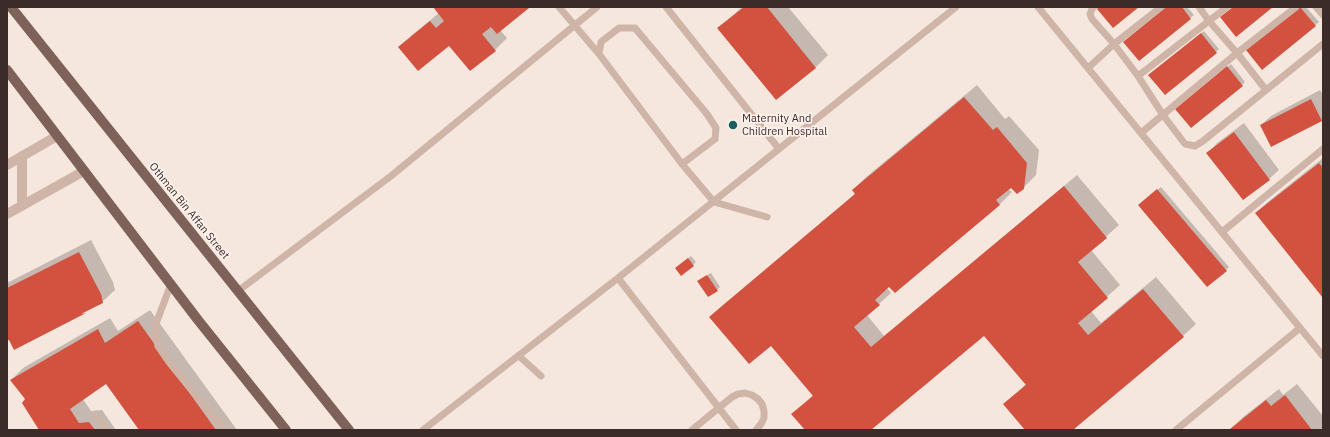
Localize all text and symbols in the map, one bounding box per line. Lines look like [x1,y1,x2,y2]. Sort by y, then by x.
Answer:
place label: Maternity And Children Hospital [742,112,827,138]
marker: Maternity And Children Hospital [727,119,739,131]
street label: Othman Bin Affan Street [146,160,232,262]

